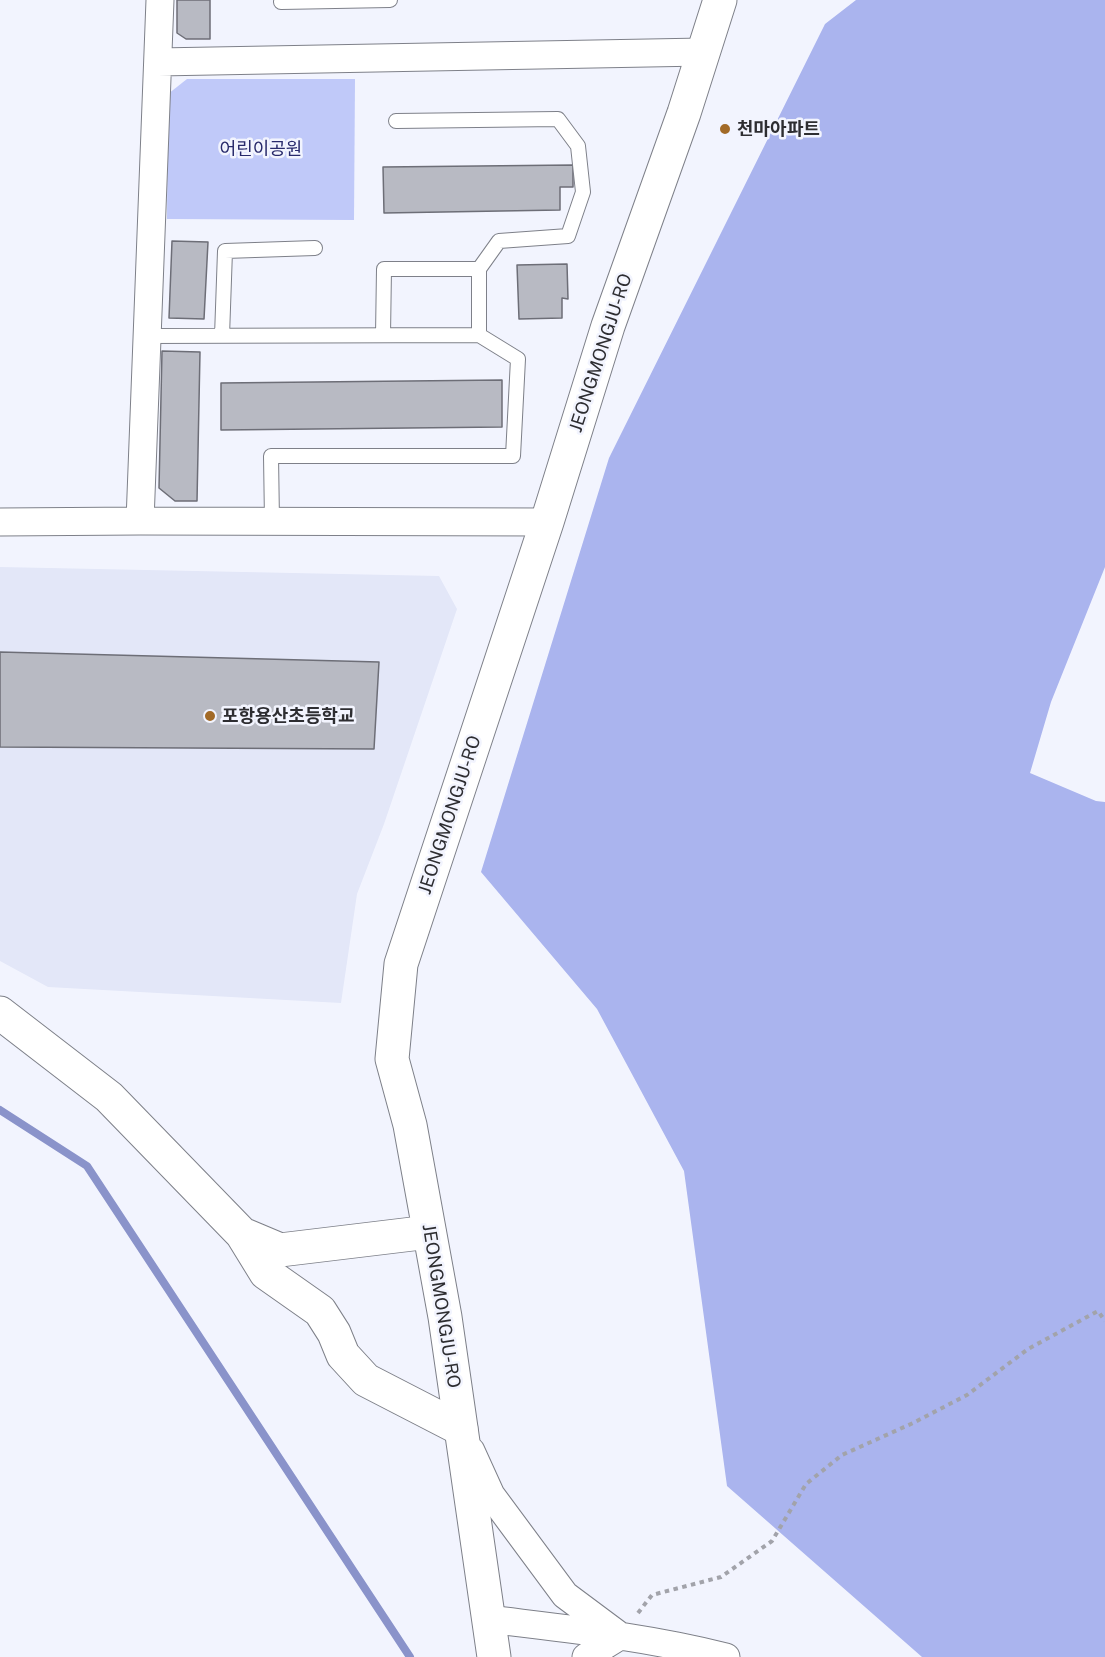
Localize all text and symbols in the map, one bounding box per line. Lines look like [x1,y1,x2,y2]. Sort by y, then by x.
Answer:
place label: 천마아파트 [737,118,820,140]
marker: 천마아파트 [718,122,732,136]
park label: 어린이공원 [220,138,302,160]
street label: JEONGMONGJU-RO [565,271,637,435]
place label: 포항용산초등학교 [222,705,354,727]
marker: 포항용산초등학교 [203,709,217,723]
street label: JEONGMONGJU-RO [414,733,486,897]
street label: JEONGMONGJU-RO [417,1222,465,1390]

